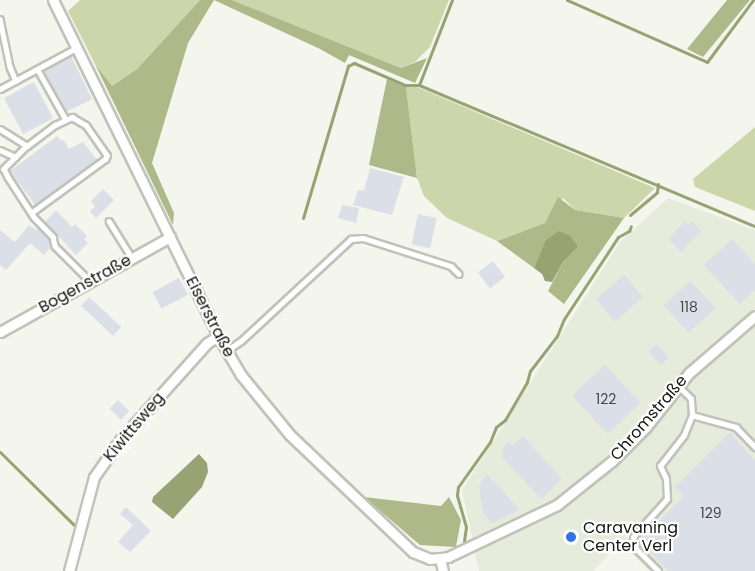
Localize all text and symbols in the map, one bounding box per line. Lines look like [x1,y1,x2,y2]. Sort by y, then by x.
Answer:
street label: Bogenstraße [35,251,135,317]
street label: Eiserstraße [181,273,239,361]
house number: 118 [680,299,698,315]
street label: Chromstraße [607,371,691,465]
street label: Kiwittsweg [100,388,168,466]
house number: 122 [596,391,616,407]
house number: 129 [700,505,722,521]
place label: Caravaning Center Verl [583,518,678,556]
marker: Caravaning Center Verl [564,530,578,544]

